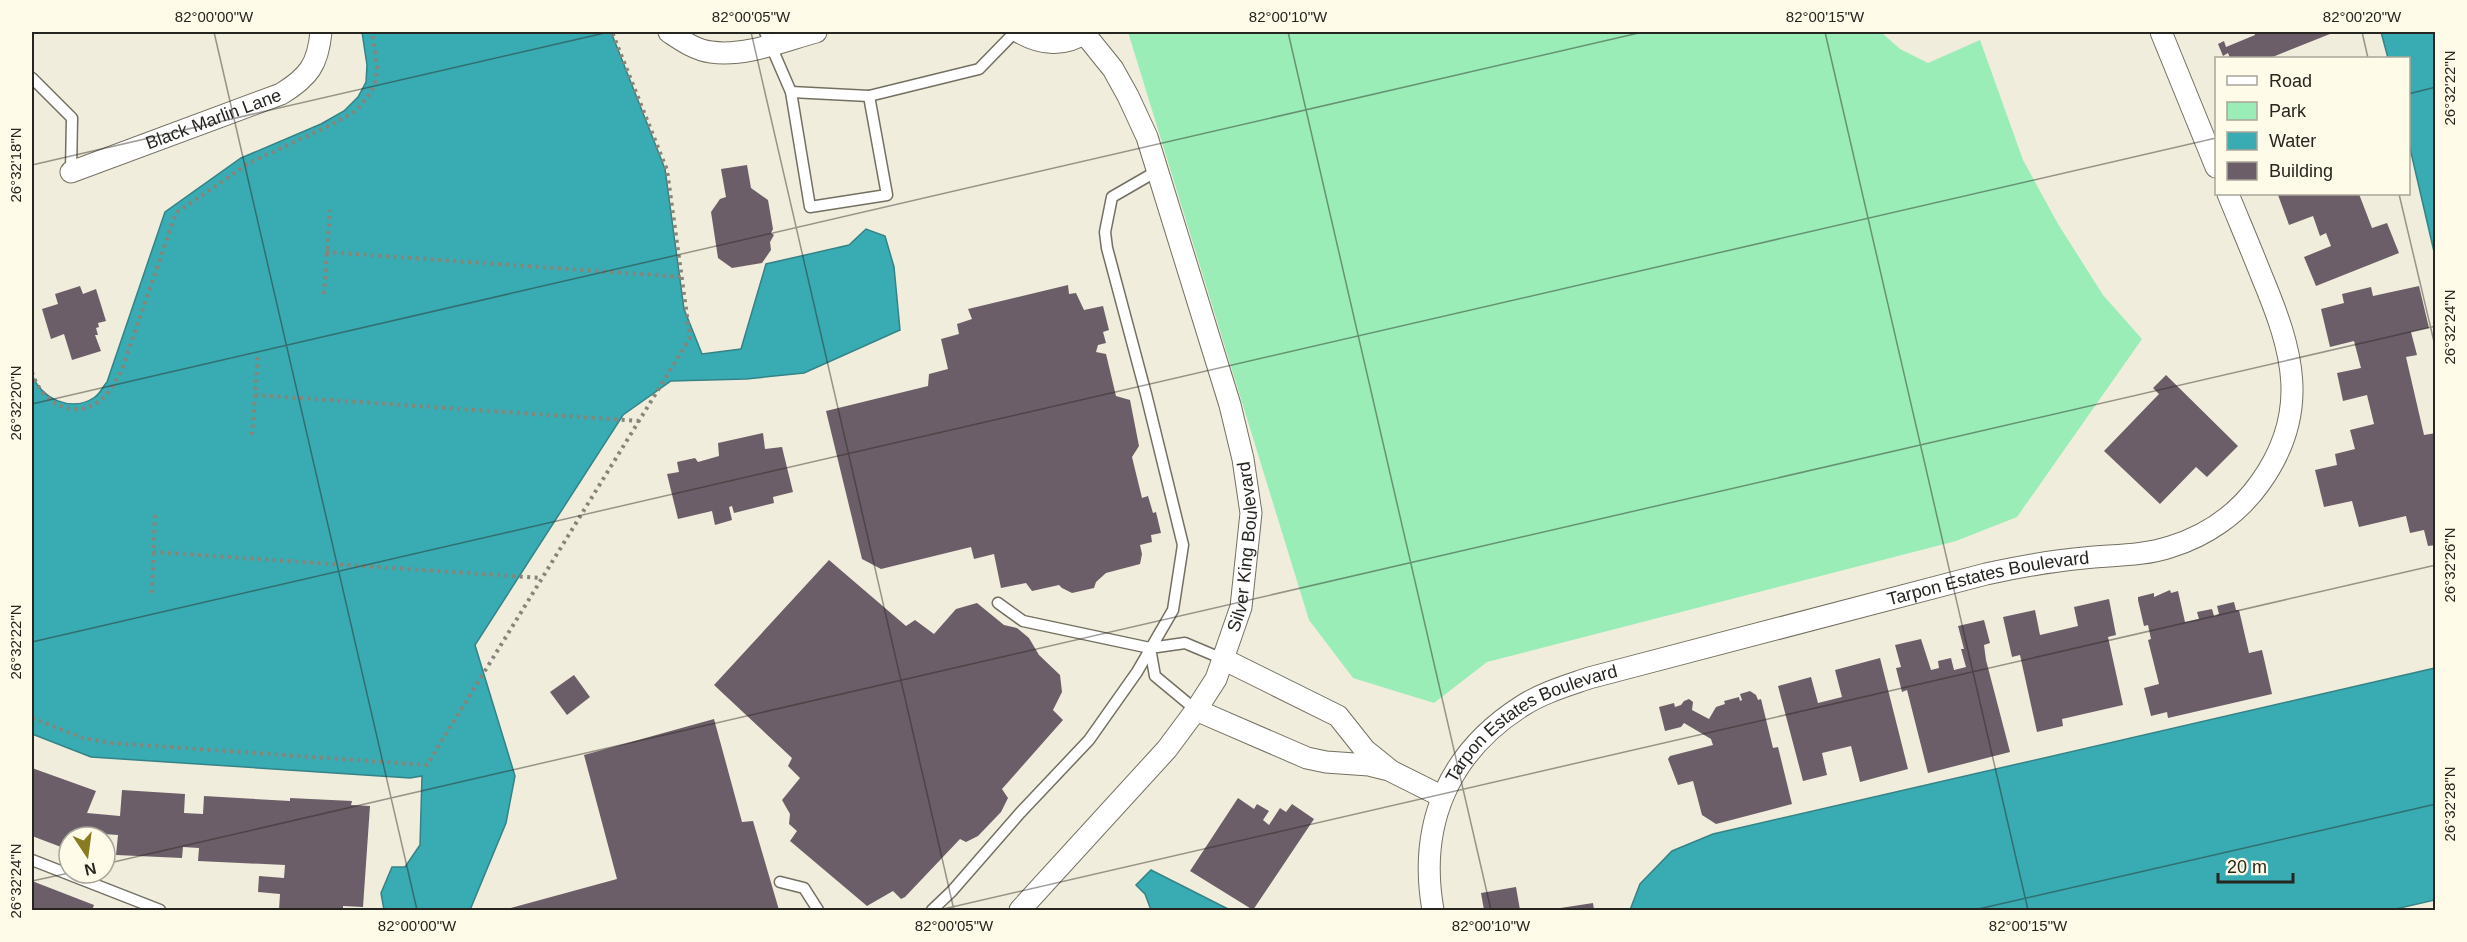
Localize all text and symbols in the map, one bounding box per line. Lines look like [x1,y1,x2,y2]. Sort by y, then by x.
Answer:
text: 82°00'00"W [175,8,254,25]
text: 82°00'05"W [712,8,791,25]
text: 82°00'10"W [1249,8,1328,25]
text: 82°00'15"W [1786,8,1865,25]
text: 82°00'20"W [2323,8,2402,25]
text: 26°32'22"N [2441,50,2458,126]
legend [2215,57,2410,195]
text: Road [2269,71,2312,91]
street label: Black Marlin Lane [143,85,284,153]
text: Park [2269,101,2307,121]
text: 26°32'18"N [7,127,24,203]
text: Water [2269,131,2316,151]
text: Building [2269,161,2333,181]
text: 26°32'24"N [2441,289,2458,365]
text: 26°32'20"N [7,365,24,441]
street label: Silver King Boulevard [1223,460,1261,635]
text: 26°32'26"N [2441,527,2458,603]
street label: Tarpon Estates Boulevard [1885,548,2090,609]
text: 26°32'22"N [7,604,24,680]
street label: Tarpon Estates Boulevard [1442,661,1619,786]
text: 26°32'28"N [2441,766,2458,842]
north arrow [57,825,117,885]
text: 26°32'24"N [7,843,24,919]
scale bar [2218,846,2293,884]
text: 20 m [2227,857,2267,877]
text: N [83,860,98,879]
text: 82°00'00"W [378,917,457,934]
text: 82°00'05"W [915,917,994,934]
text: 82°00'10"W [1452,917,1531,934]
text: 82°00'15"W [1989,917,2068,934]

